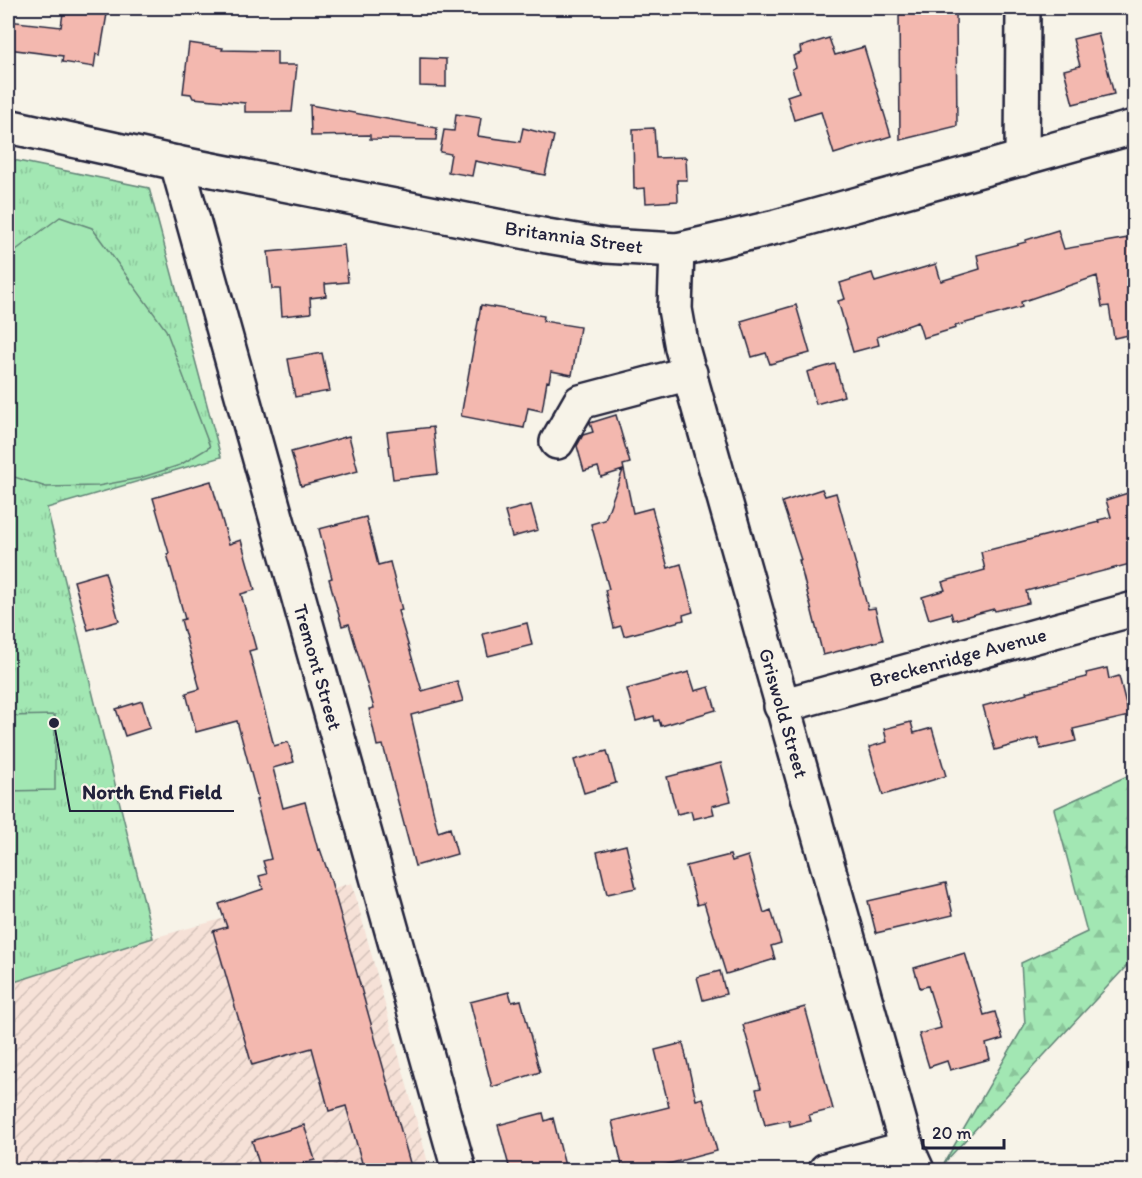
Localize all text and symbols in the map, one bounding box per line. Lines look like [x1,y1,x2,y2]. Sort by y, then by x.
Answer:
street label: Britannia Street [503,215,645,259]
street label: Tremont Street [289,601,347,733]
street label: Breckenridge Avenue [867,622,1049,692]
street label: Griswold Street [754,645,814,781]
callout: North End Field [70,772,234,811]
text: North End Field [82,779,222,804]
scale bar [923,1112,1004,1150]
text: 20 m [932,1122,972,1144]

